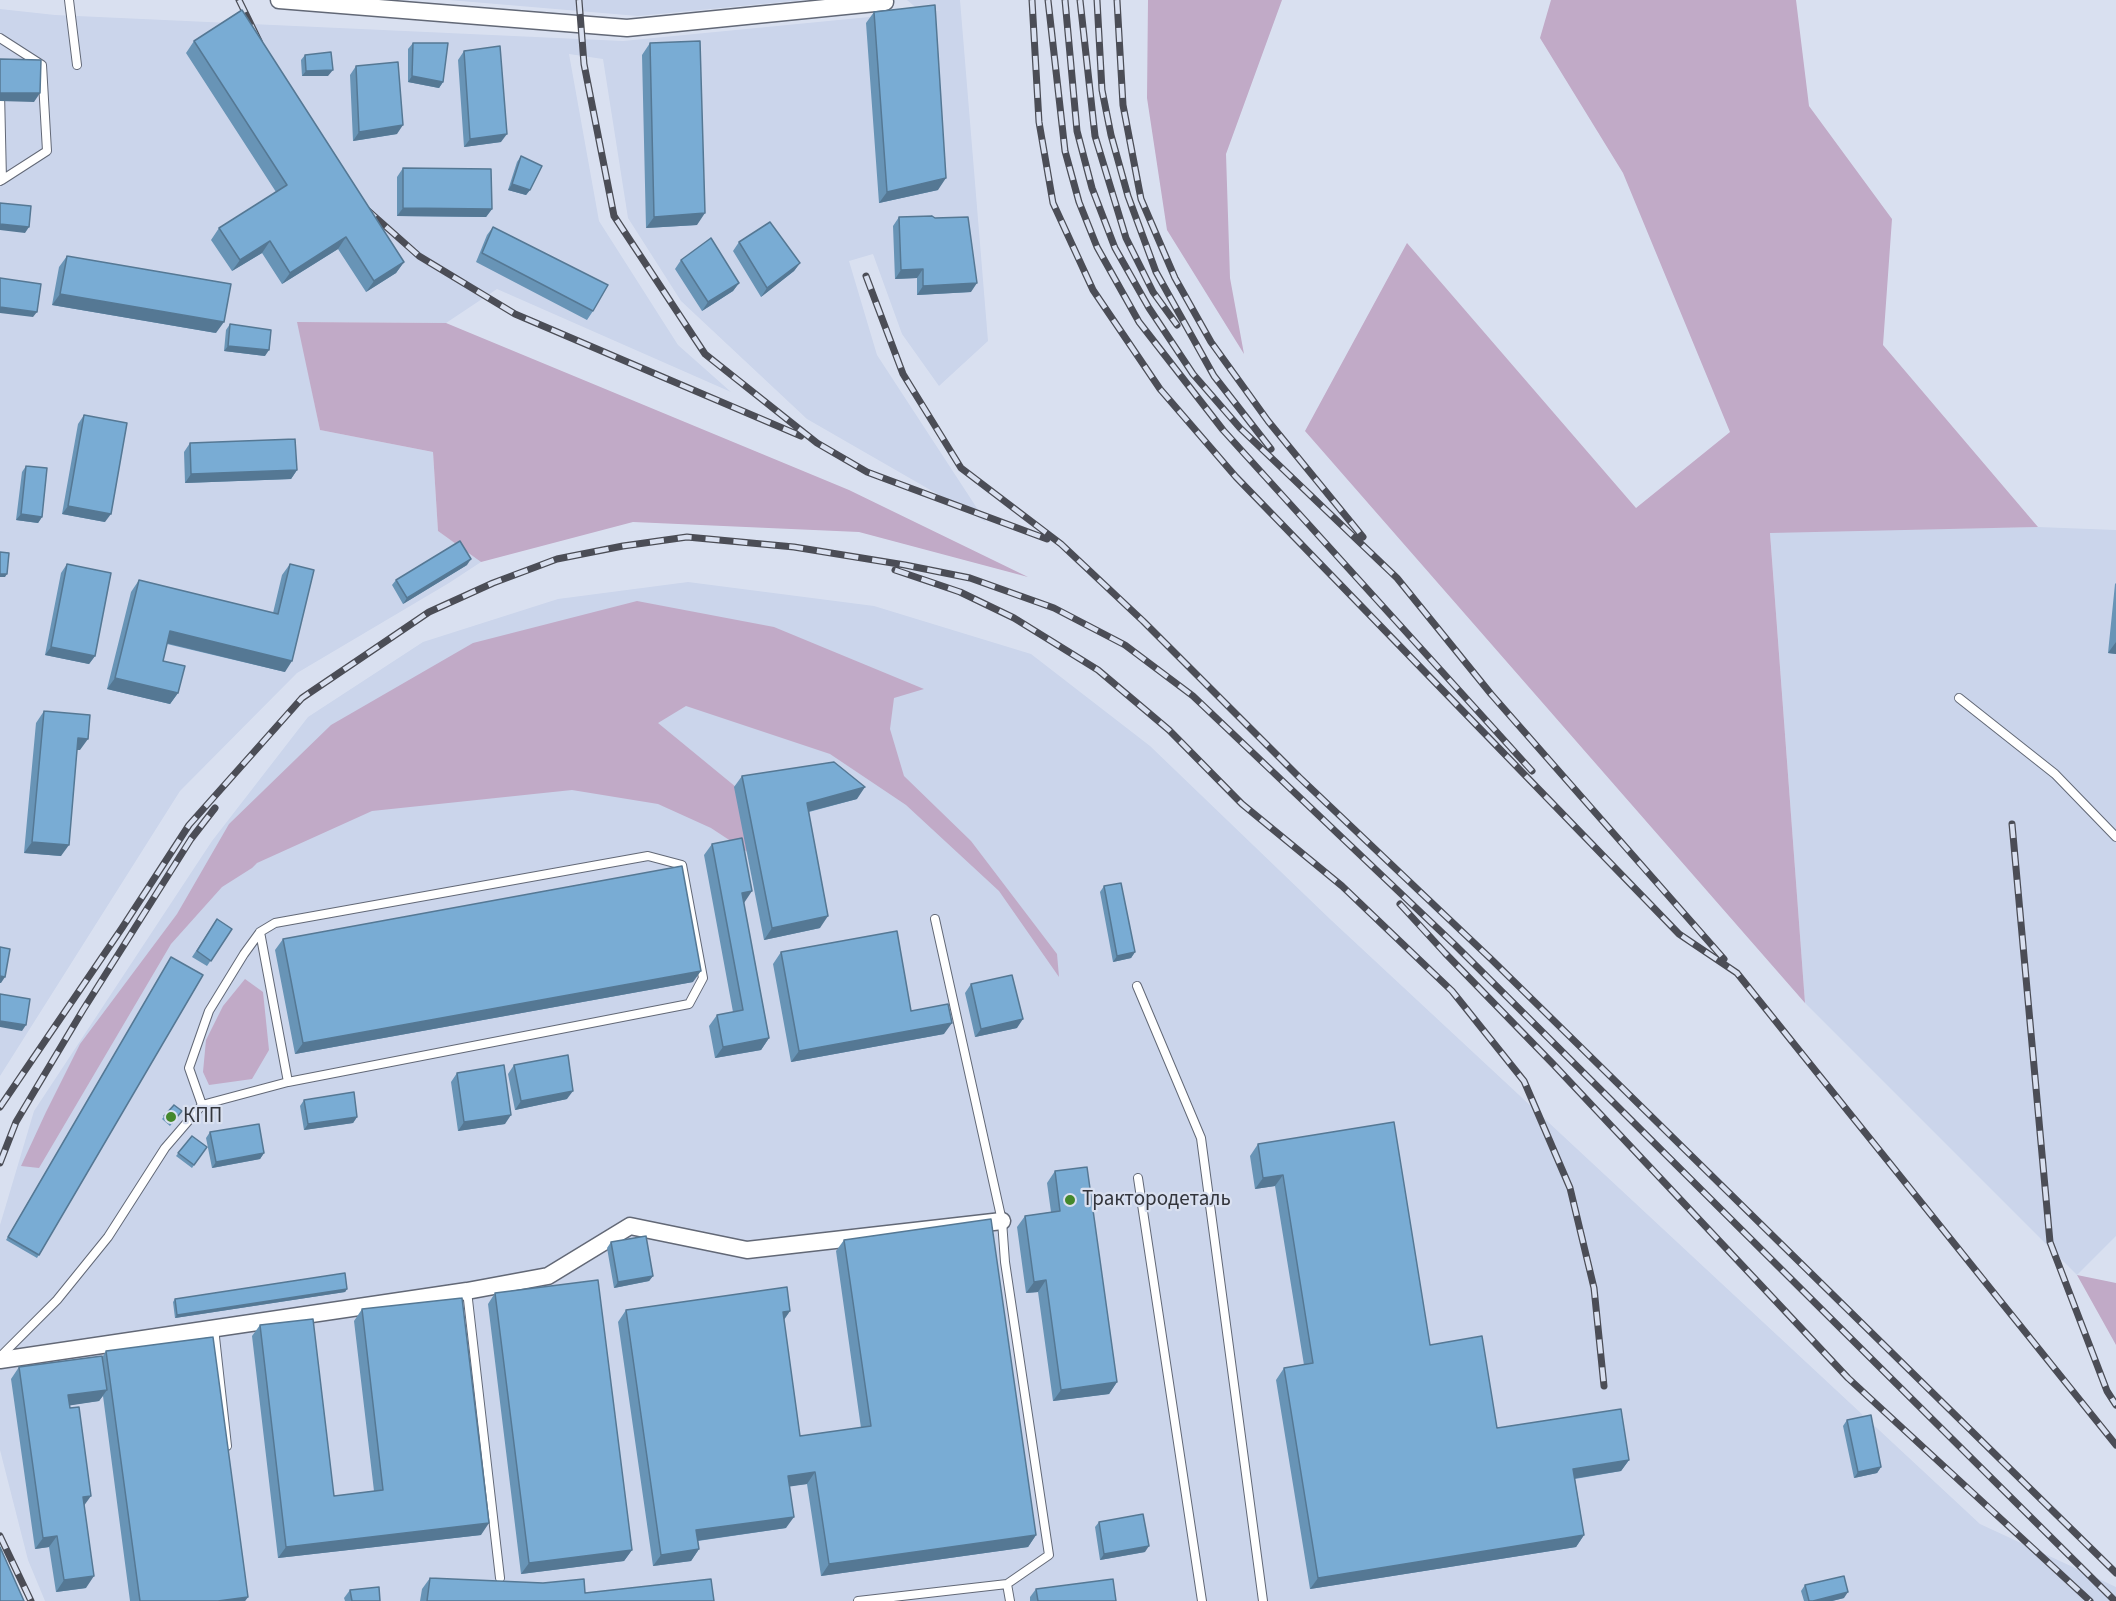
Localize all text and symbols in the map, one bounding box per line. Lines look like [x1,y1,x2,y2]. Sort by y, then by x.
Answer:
place label: КПП [183,1104,222,1130]
marker: КПП [164,1110,178,1124]
place label: Трактородеталь [1082,1187,1231,1213]
marker: Трактородеталь [1063,1193,1077,1207]

